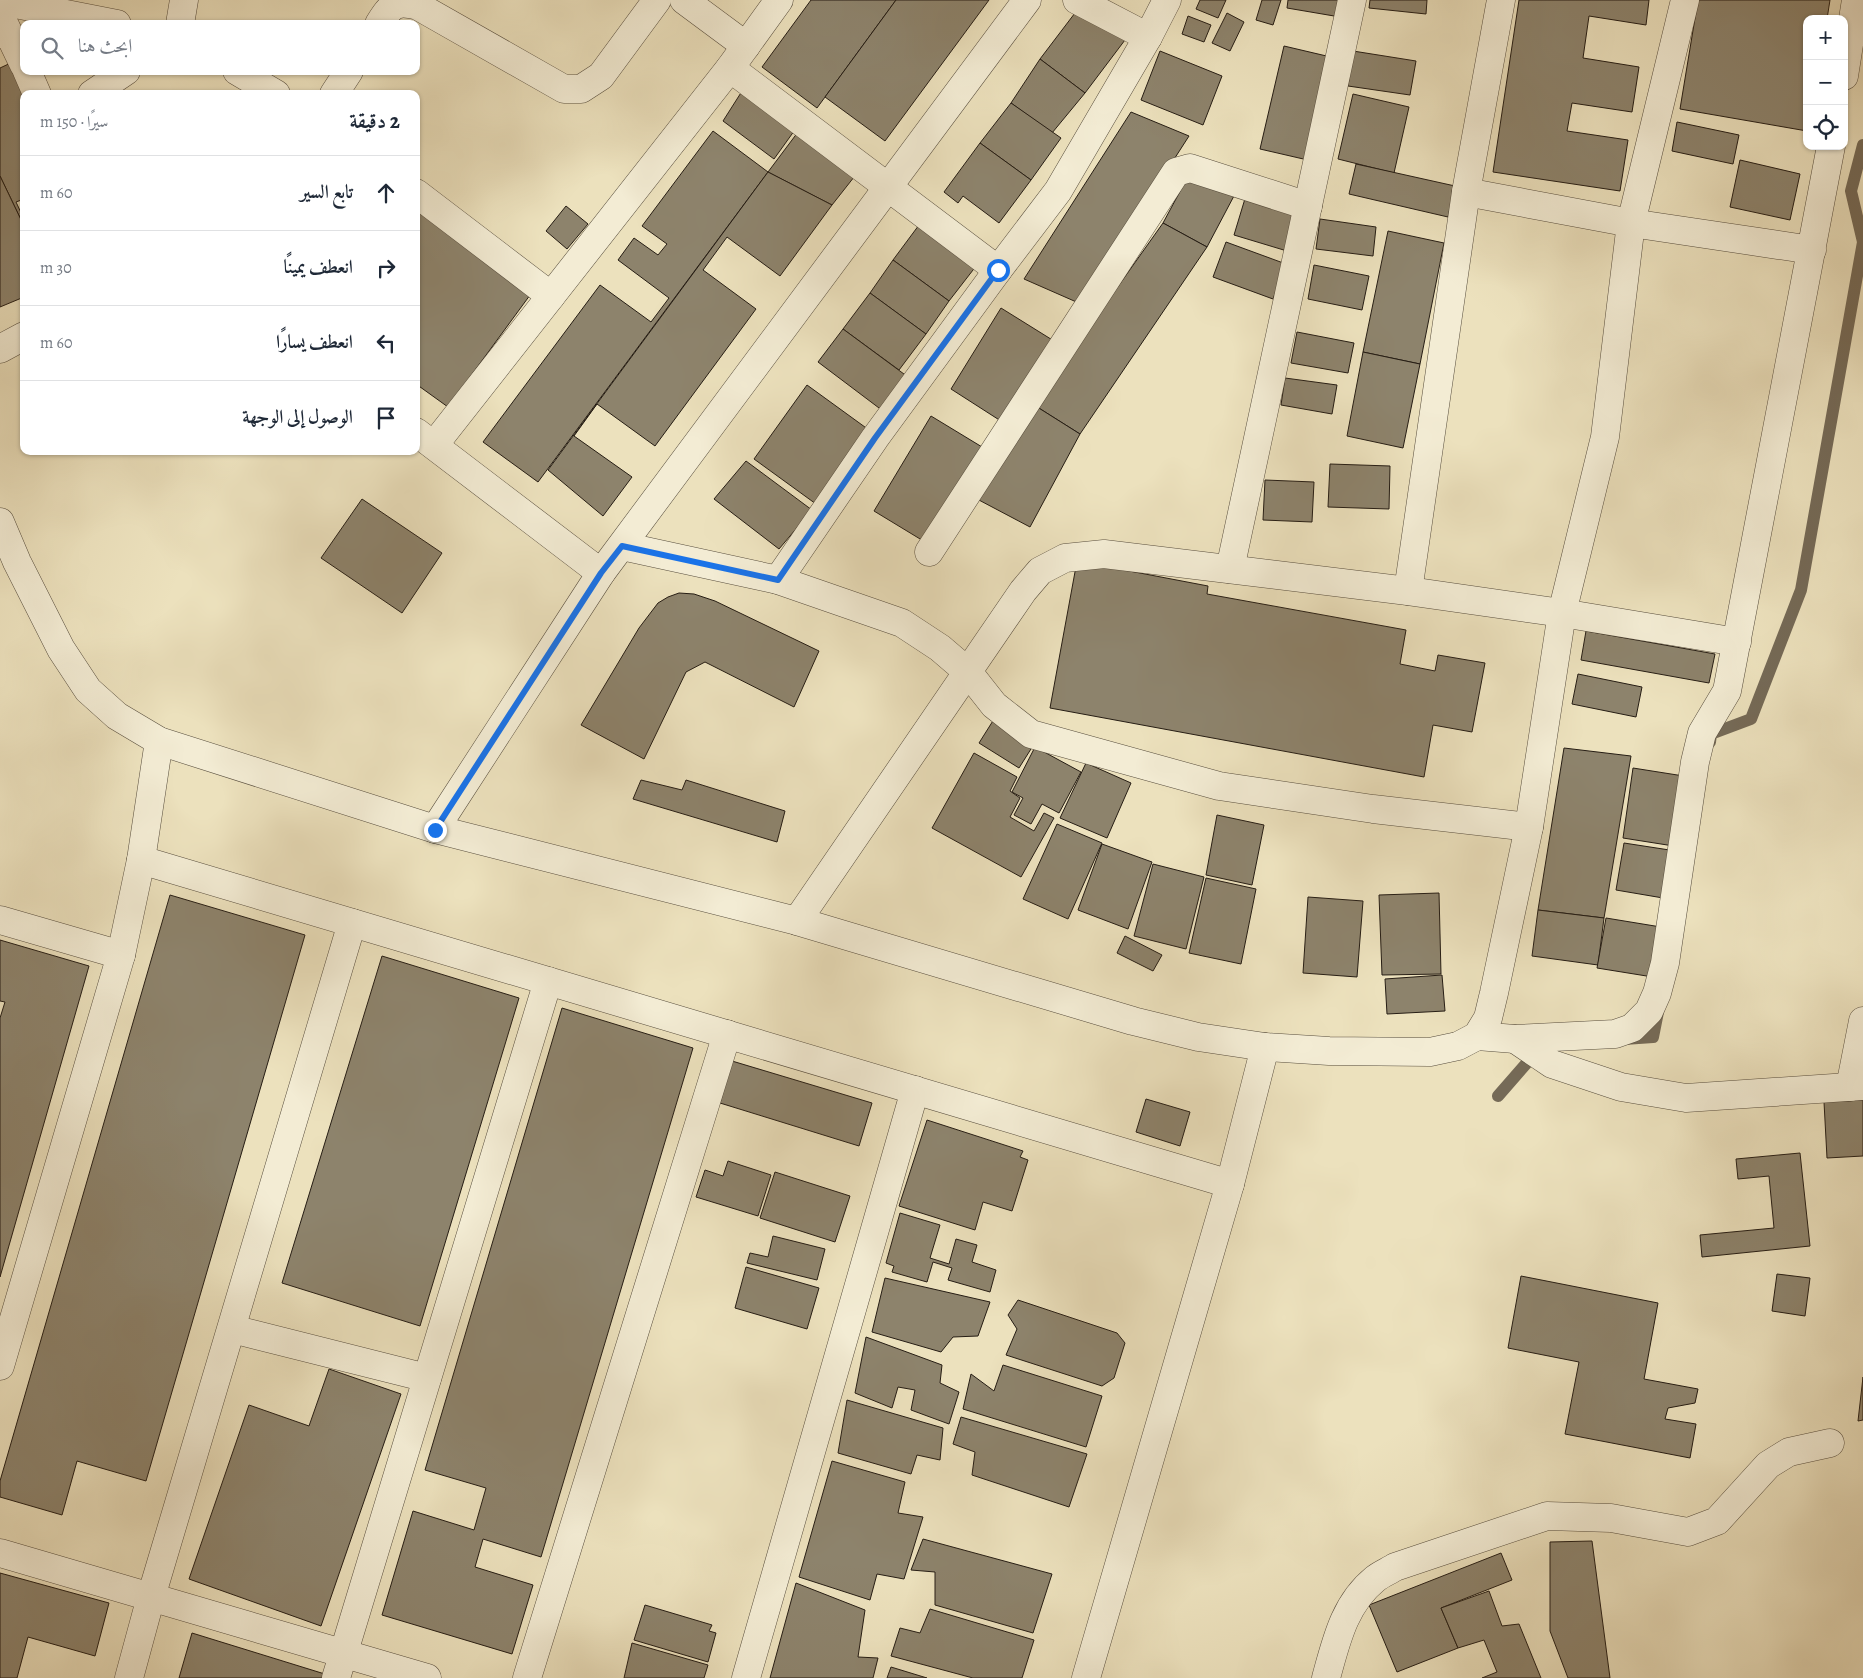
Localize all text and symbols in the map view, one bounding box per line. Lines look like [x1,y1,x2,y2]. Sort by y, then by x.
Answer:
map controls [1803,15,1848,150]
button: + [1803,15,1848,60]
search box [20,20,420,75]
text: ابحث هنا [78,33,132,59]
icon: search [38,34,66,62]
button: − [1803,60,1848,105]
button: locate [1803,105,1848,150]
text: 2 دقيقة [350,107,400,135]
text: سيرًا · 150 m [40,111,108,133]
text: تابع السير [300,179,353,205]
icon: ahead [372,179,400,207]
text: 60 m [40,182,72,204]
text: انعطف يمينًا [283,254,353,280]
icon: right [372,254,400,282]
text: 30 m [40,257,72,279]
route start [987,259,1010,282]
text: انعطف يسارًا [276,329,353,355]
icon: left [372,329,400,357]
text: 60 m [40,332,72,354]
text: الوصول إلى الوجهة [242,404,353,430]
icon: arrive [372,404,400,432]
route end [424,819,447,842]

